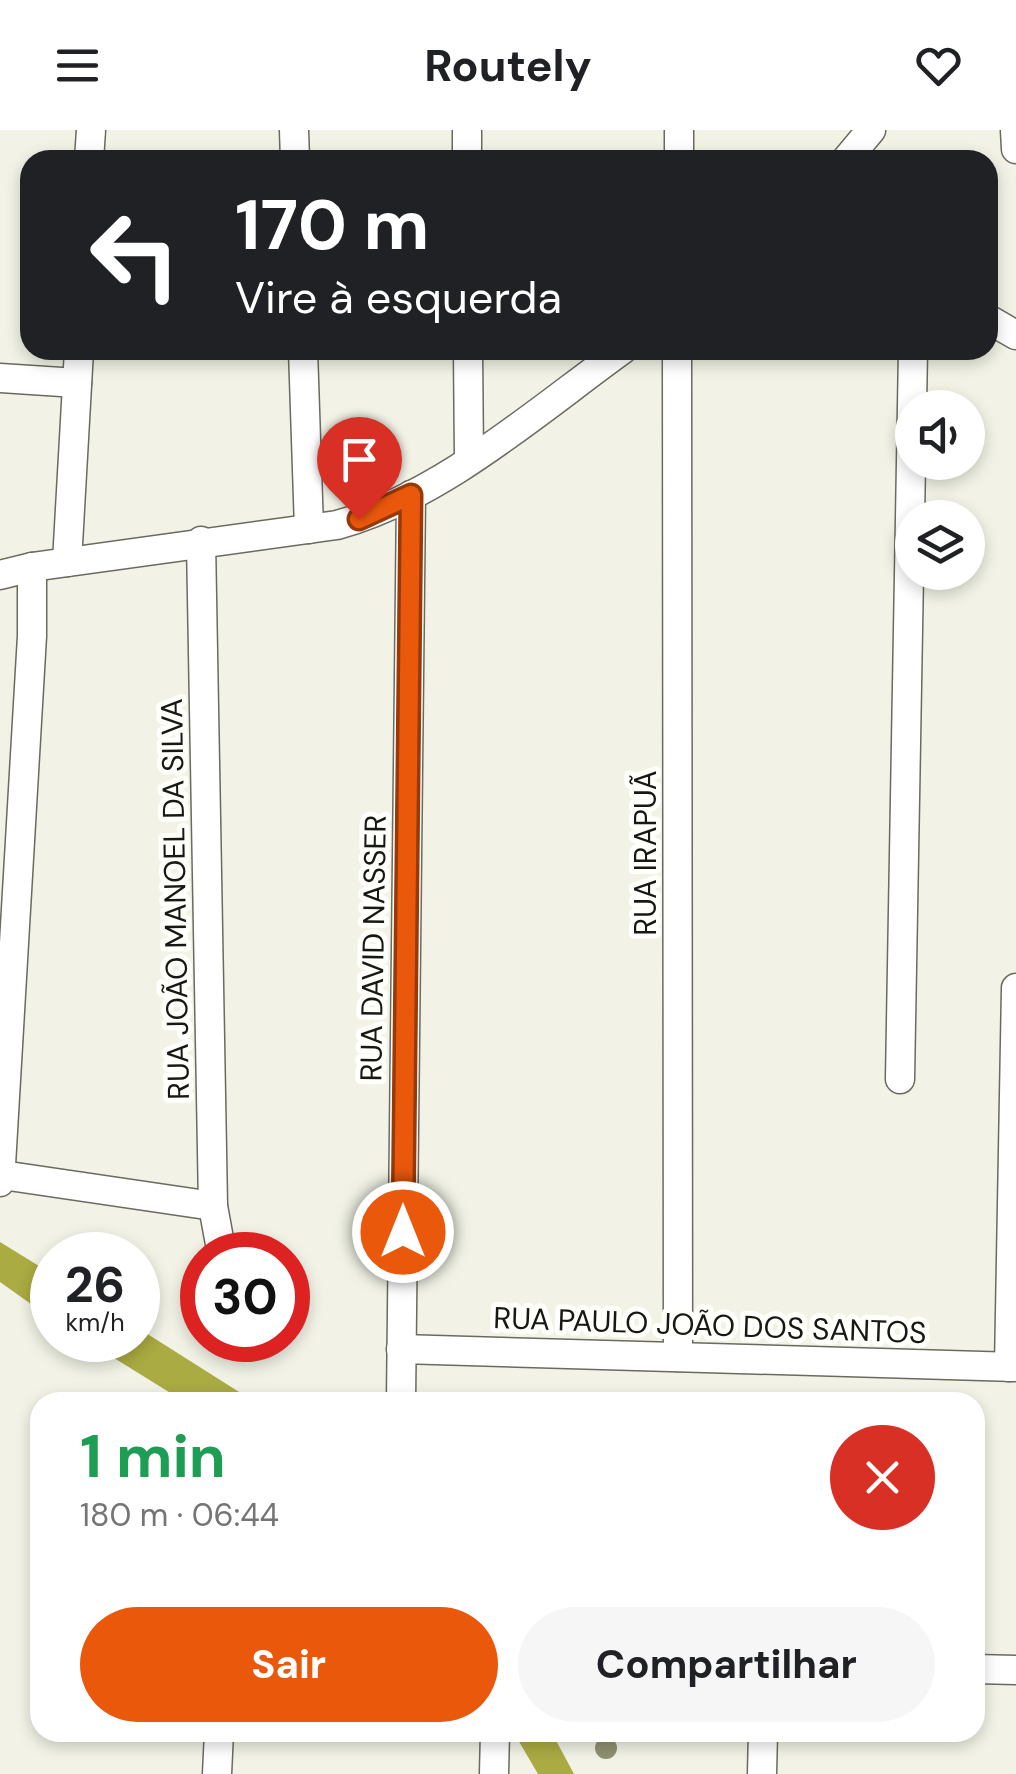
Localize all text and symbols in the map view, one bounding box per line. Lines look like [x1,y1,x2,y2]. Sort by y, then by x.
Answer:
text: Routely [424,36,592,95]
icon: menu [50,38,105,93]
icon: heart [911,38,966,93]
text: 170 m [235,180,429,271]
icon: left [70,190,200,320]
text: Vire à esquerda [235,268,562,327]
map controls [895,390,985,590]
button: sound [895,390,985,480]
pin [317,417,402,520]
icon: arrive [332,432,387,487]
button: layers [895,500,985,590]
street label: RUA JOÃO MANOEL DA SILVA [152,698,198,1100]
street label: RUA IRAPUÃ [626,770,665,936]
street label: RUA DAVID NASSER [351,814,395,1082]
position arrow [351,1180,455,1284]
speed limit sign: 30 [180,1232,310,1362]
text: 26 [65,1252,125,1318]
street label: RUA PAULO JOÃO DOS SANTOS [493,1298,927,1352]
text: km/h [65,1306,125,1339]
text: 1 min [80,1417,226,1496]
button: close [830,1425,935,1530]
text: 180 m · 06:44 [80,1494,279,1536]
button: Sair [80,1607,498,1722]
button: Compartilhar [518,1607,935,1722]

